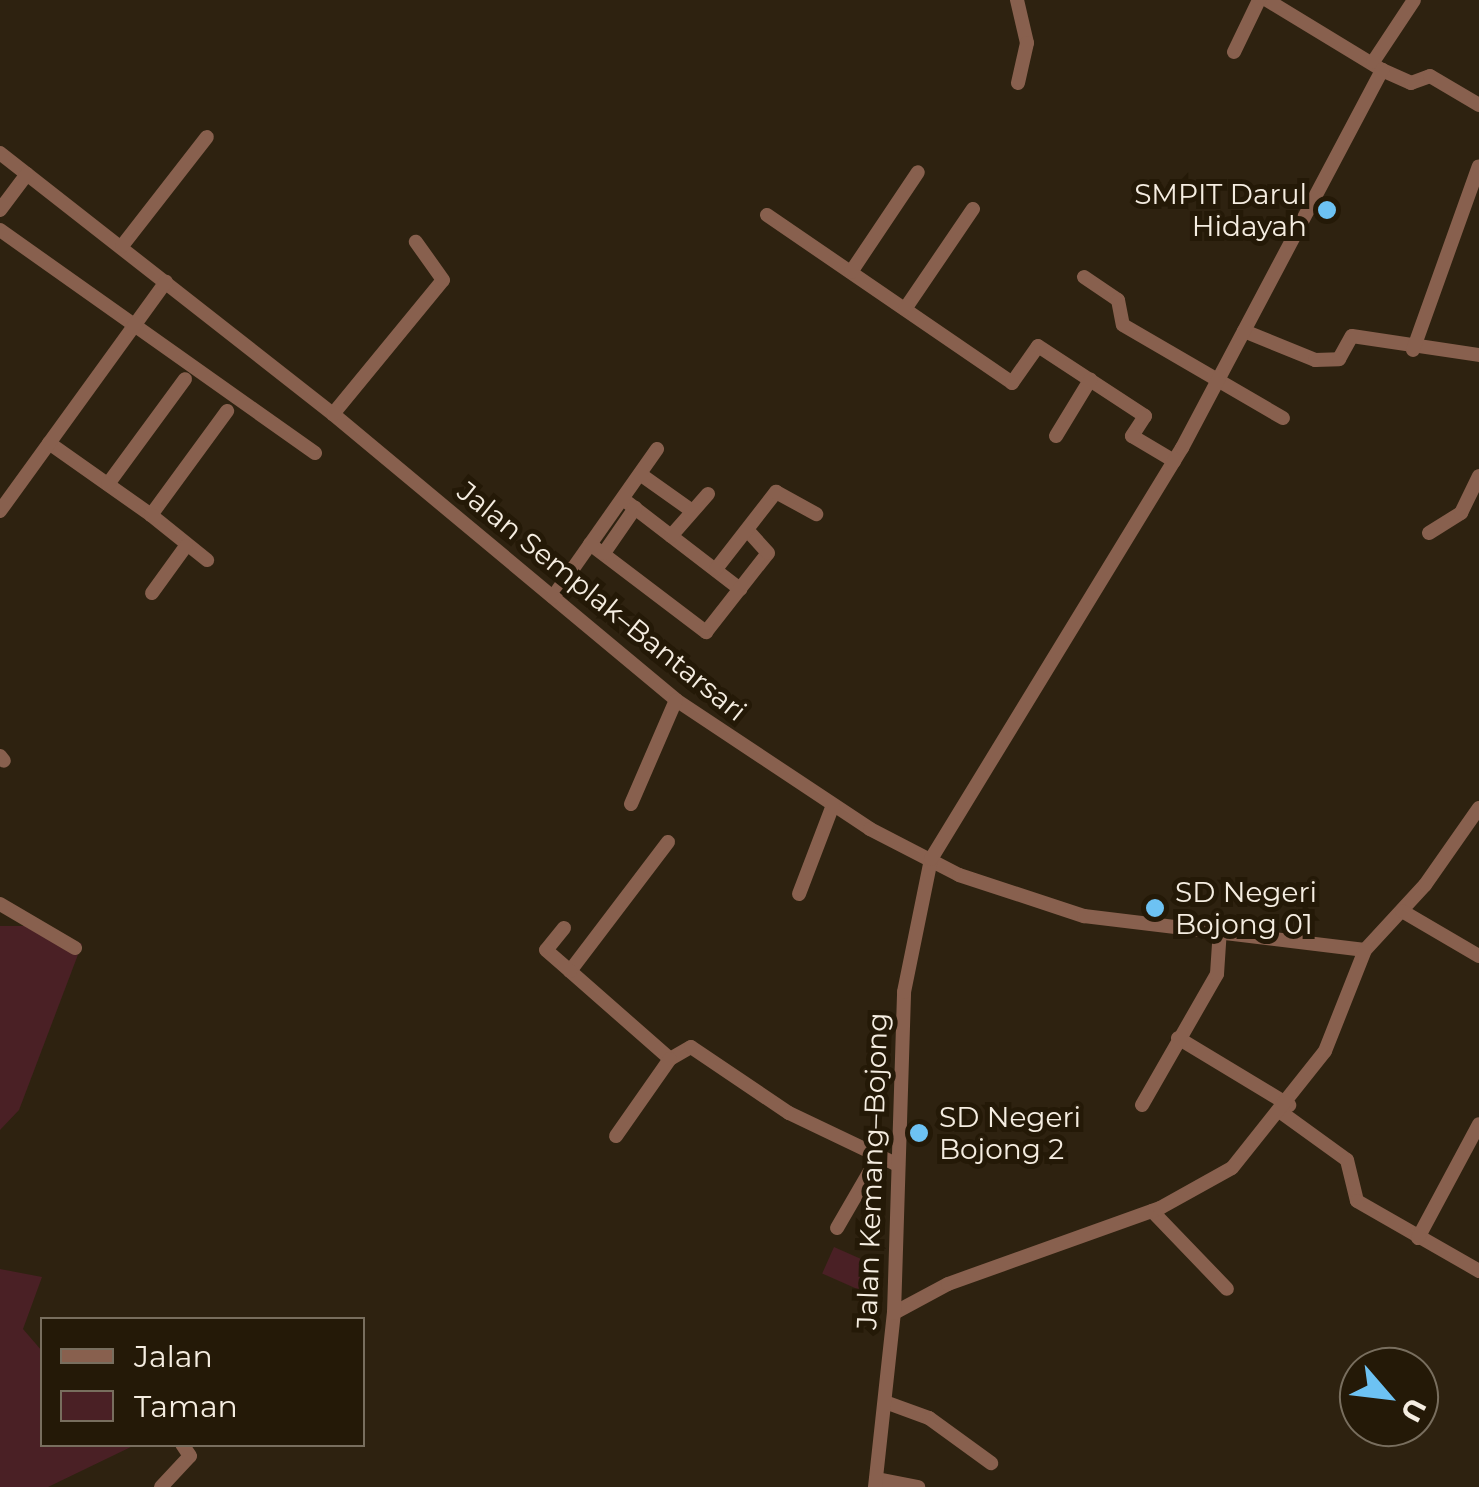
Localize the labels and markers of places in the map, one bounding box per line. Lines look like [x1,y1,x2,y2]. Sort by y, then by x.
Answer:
place label: SMPIT Darul Hidayah [1134,177,1307,243]
marker: SMPIT Darul Hidayah [1316,199,1338,221]
place label: SD Negeri Bojong 01 [1175,875,1317,941]
marker: SD Negeri Bojong 01 [1144,897,1166,919]
place label: SD Negeri Bojong 2 [939,1100,1081,1166]
marker: SD Negeri Bojong 2 [908,1122,930,1144]

